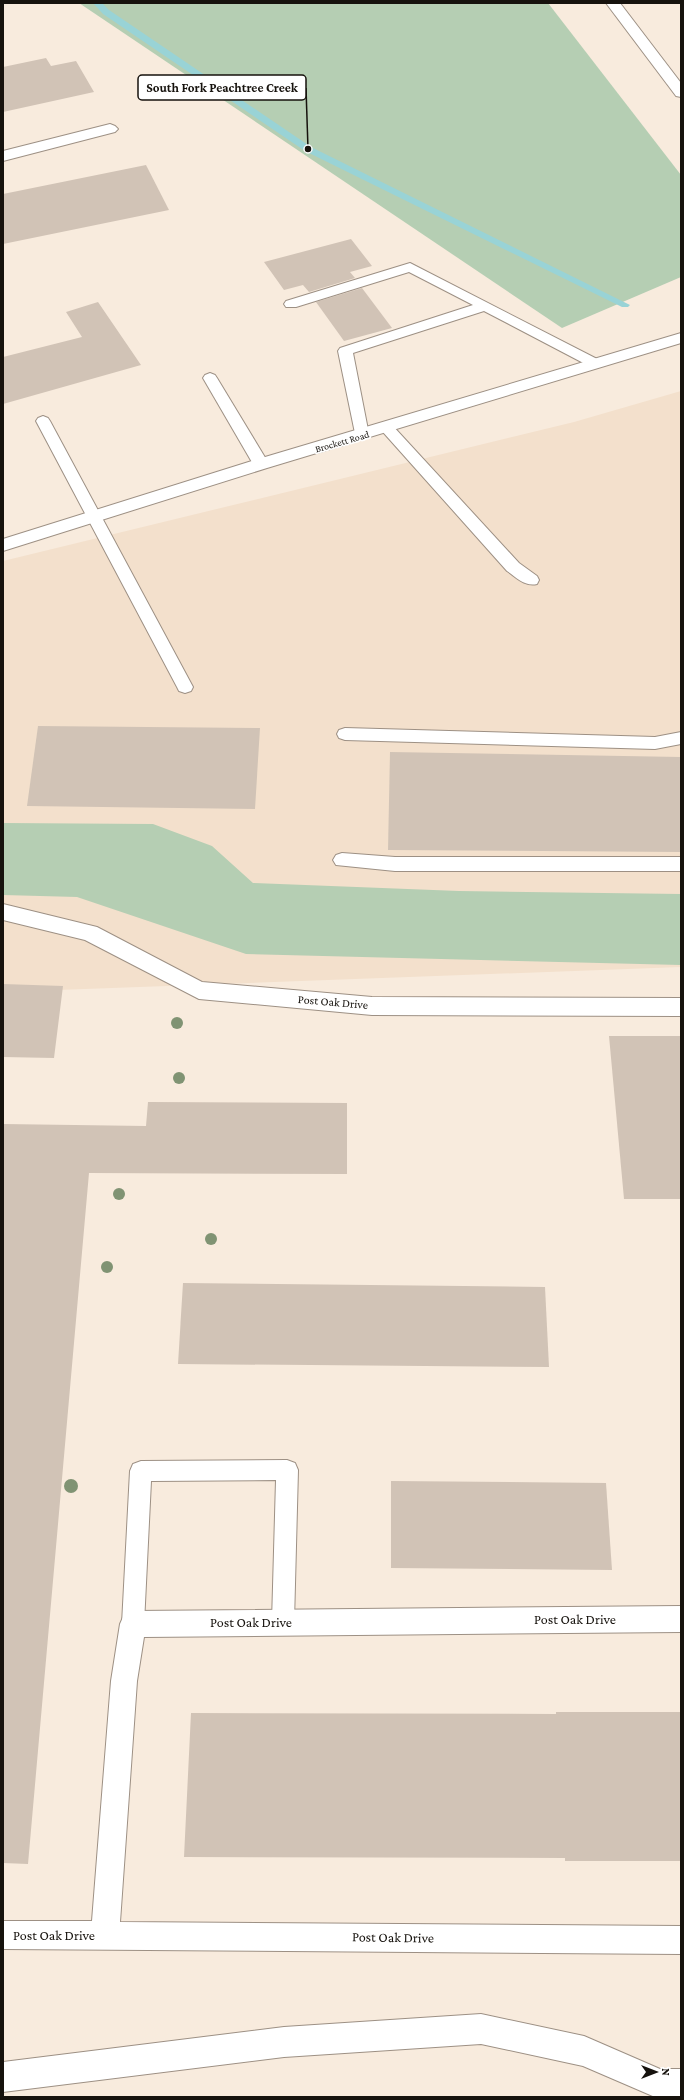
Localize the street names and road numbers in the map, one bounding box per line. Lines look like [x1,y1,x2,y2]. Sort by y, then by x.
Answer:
street label: Brockett Road [314,428,371,454]
street label: Post Oak Drive [297,992,369,1012]
street label: Post Oak Drive [534,1611,616,1627]
street label: Post Oak Drive [210,1614,292,1630]
street label: Post Oak Drive [13,1927,95,1943]
street label: Post Oak Drive [352,1928,434,1946]

